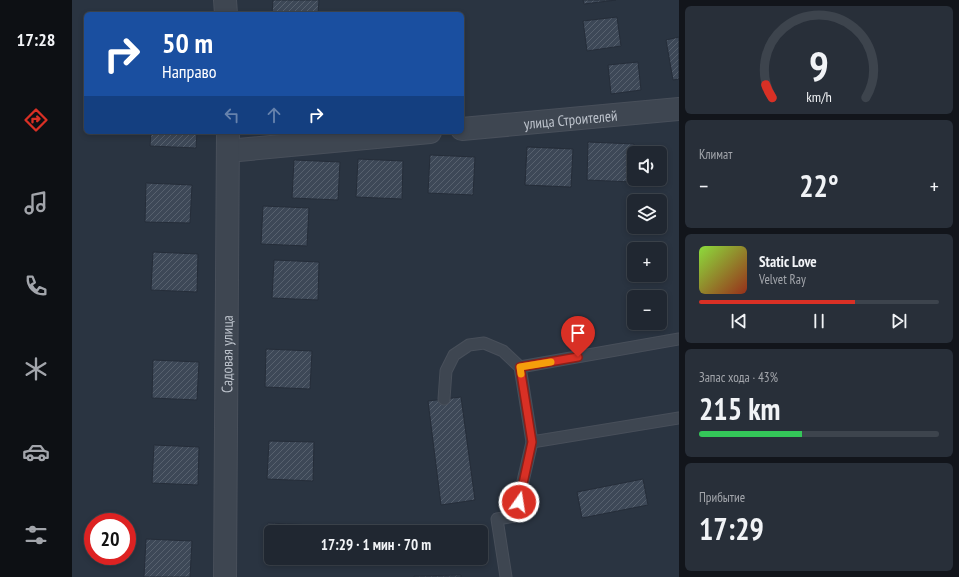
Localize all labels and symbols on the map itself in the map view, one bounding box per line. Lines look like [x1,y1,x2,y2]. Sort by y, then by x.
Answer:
street label: улица Строителей [523,105,618,133]
street label: Садовая улица [217,315,236,393]
pin [561,316,595,357]
position arrow [498,481,540,523]
speed limit sign: 20 [84,513,136,565]

